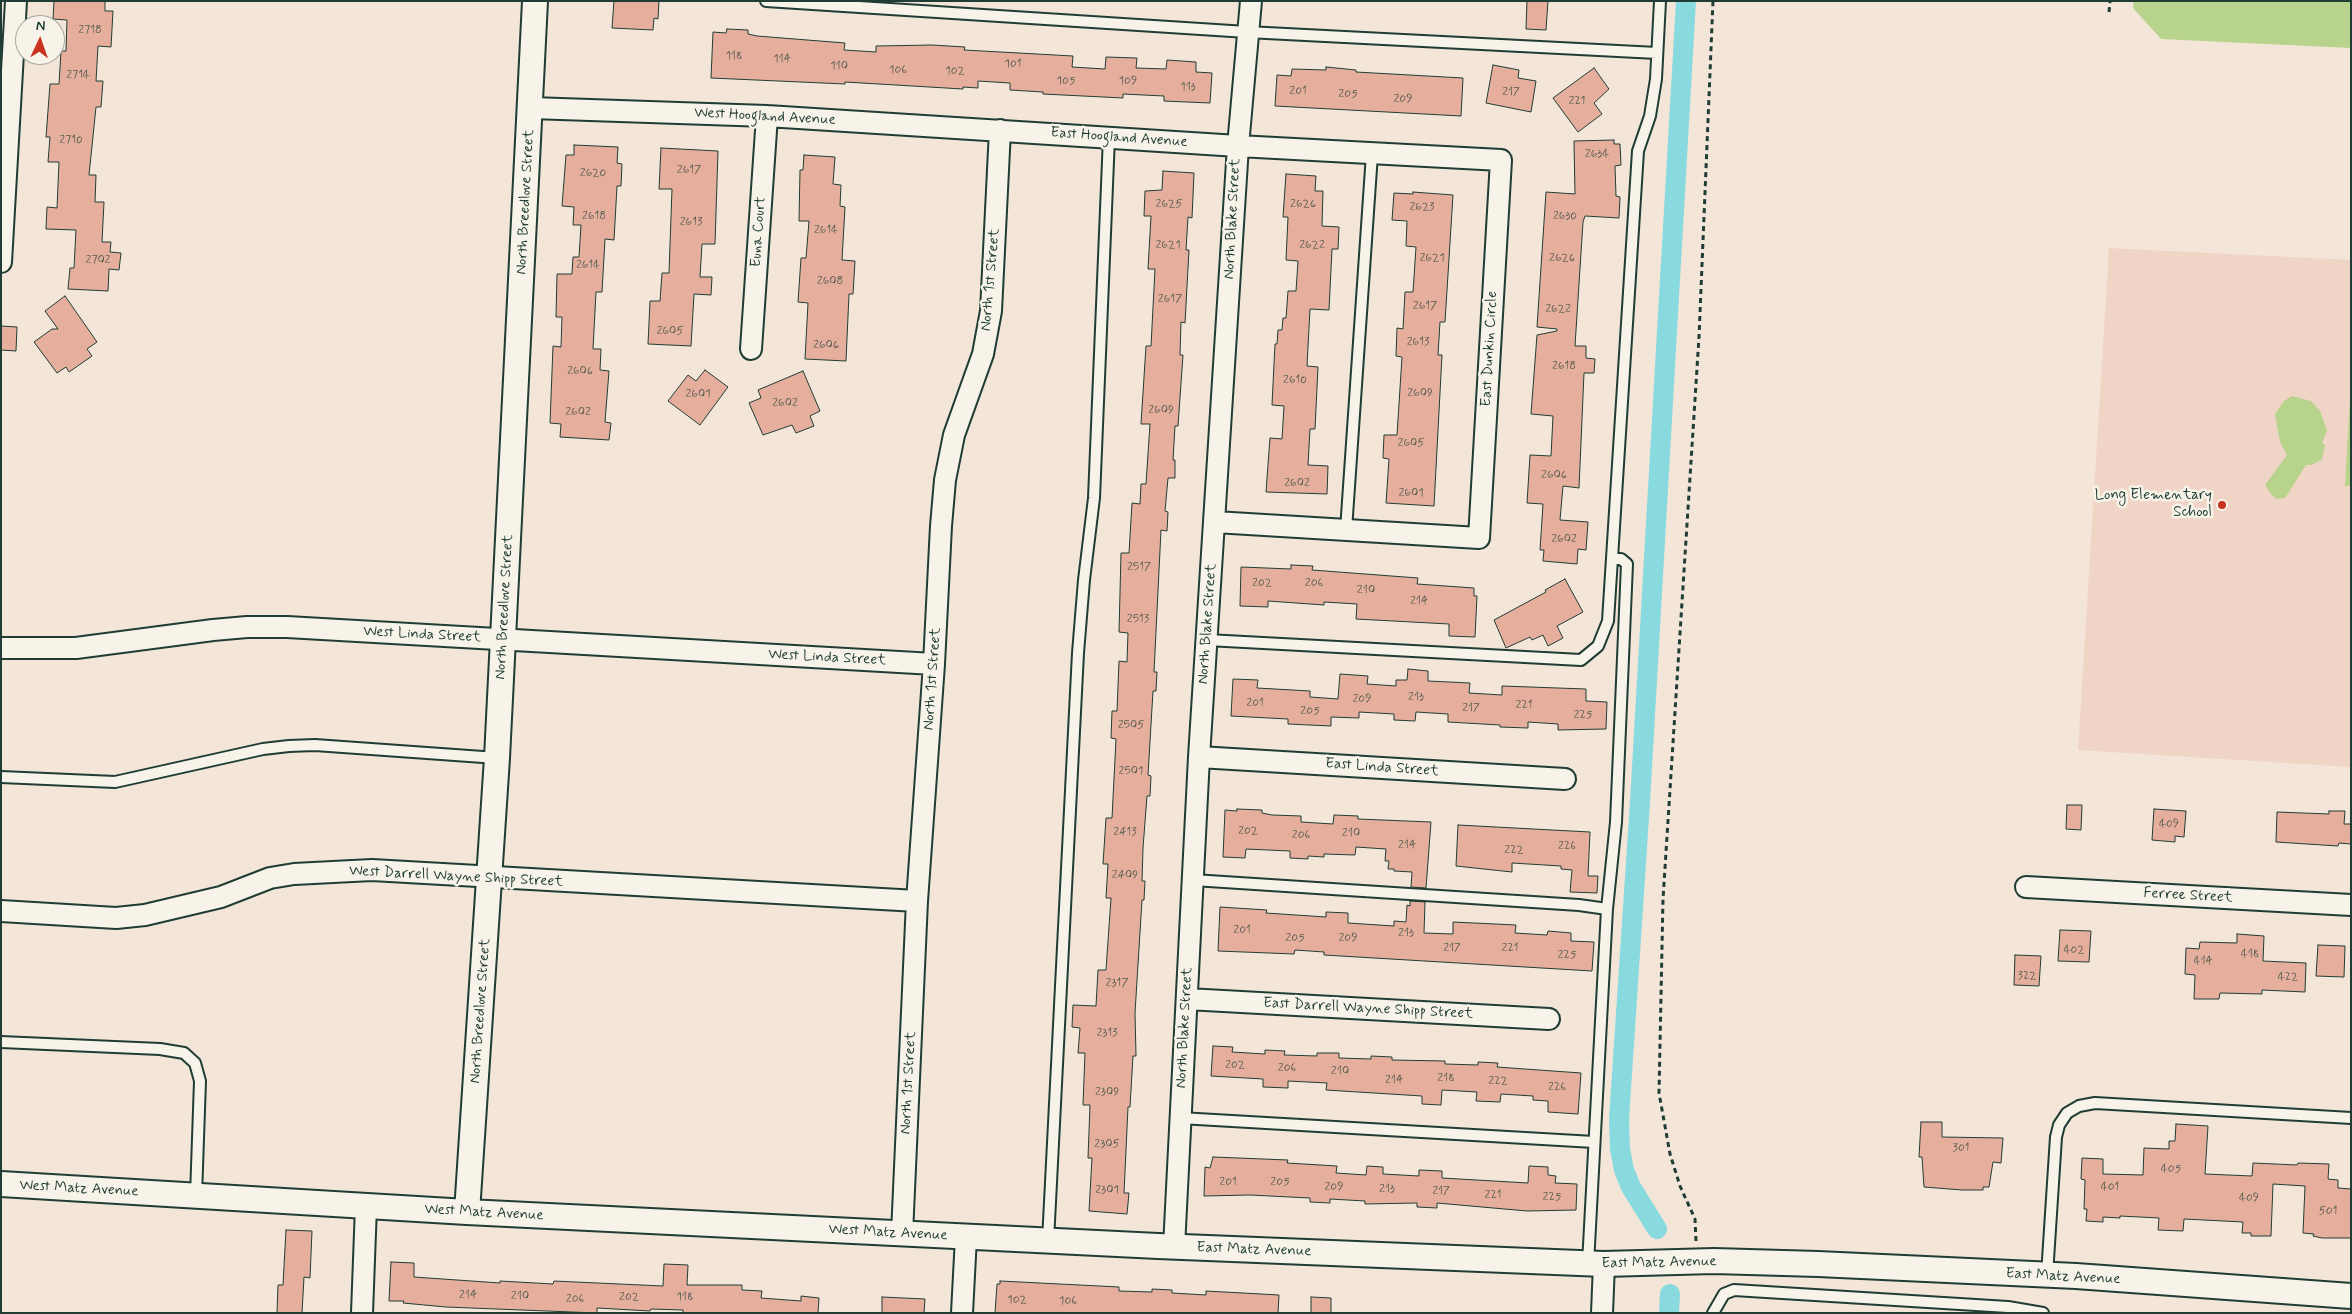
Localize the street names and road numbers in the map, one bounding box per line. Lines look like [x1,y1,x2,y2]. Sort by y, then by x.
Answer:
street label: West Hoogland Avenue [694,104,836,130]
street label: East Hoogland Avenue [1050,124,1188,152]
street label: North Breedlove Street [513,129,539,275]
street label: North Blake Street [1221,158,1245,280]
street label: Euna Court [748,196,770,268]
street label: North 1st Street [978,228,1004,332]
street label: East Dunkin Circle [1478,291,1502,407]
street label: North Breedlove Street [492,534,518,680]
street label: North Blake Street [1195,563,1221,685]
street label: West Linda Street [363,623,481,647]
street label: North 1st Street [920,627,946,731]
street label: West Linda Street [768,646,886,670]
street label: East Linda Street [1325,755,1439,781]
street label: West Darrell Wayne Shipp Street [349,862,563,892]
street label: Ferree Street [2143,885,2233,907]
street label: North Breedlove Street [467,938,495,1084]
street label: North Blake Street [1173,967,1197,1089]
street label: East Darrell Wayne Shipp Street [1263,995,1473,1023]
street label: North 1st Street [897,1031,921,1135]
street label: West Matz Avenue [19,1177,139,1201]
street label: West Matz Avenue [424,1201,544,1225]
street label: West Matz Avenue [828,1221,948,1245]
street label: East Matz Avenue [1196,1239,1312,1261]
street label: East Matz Avenue [1601,1253,1717,1273]
street label: East Matz Avenue [2005,1265,2121,1289]

